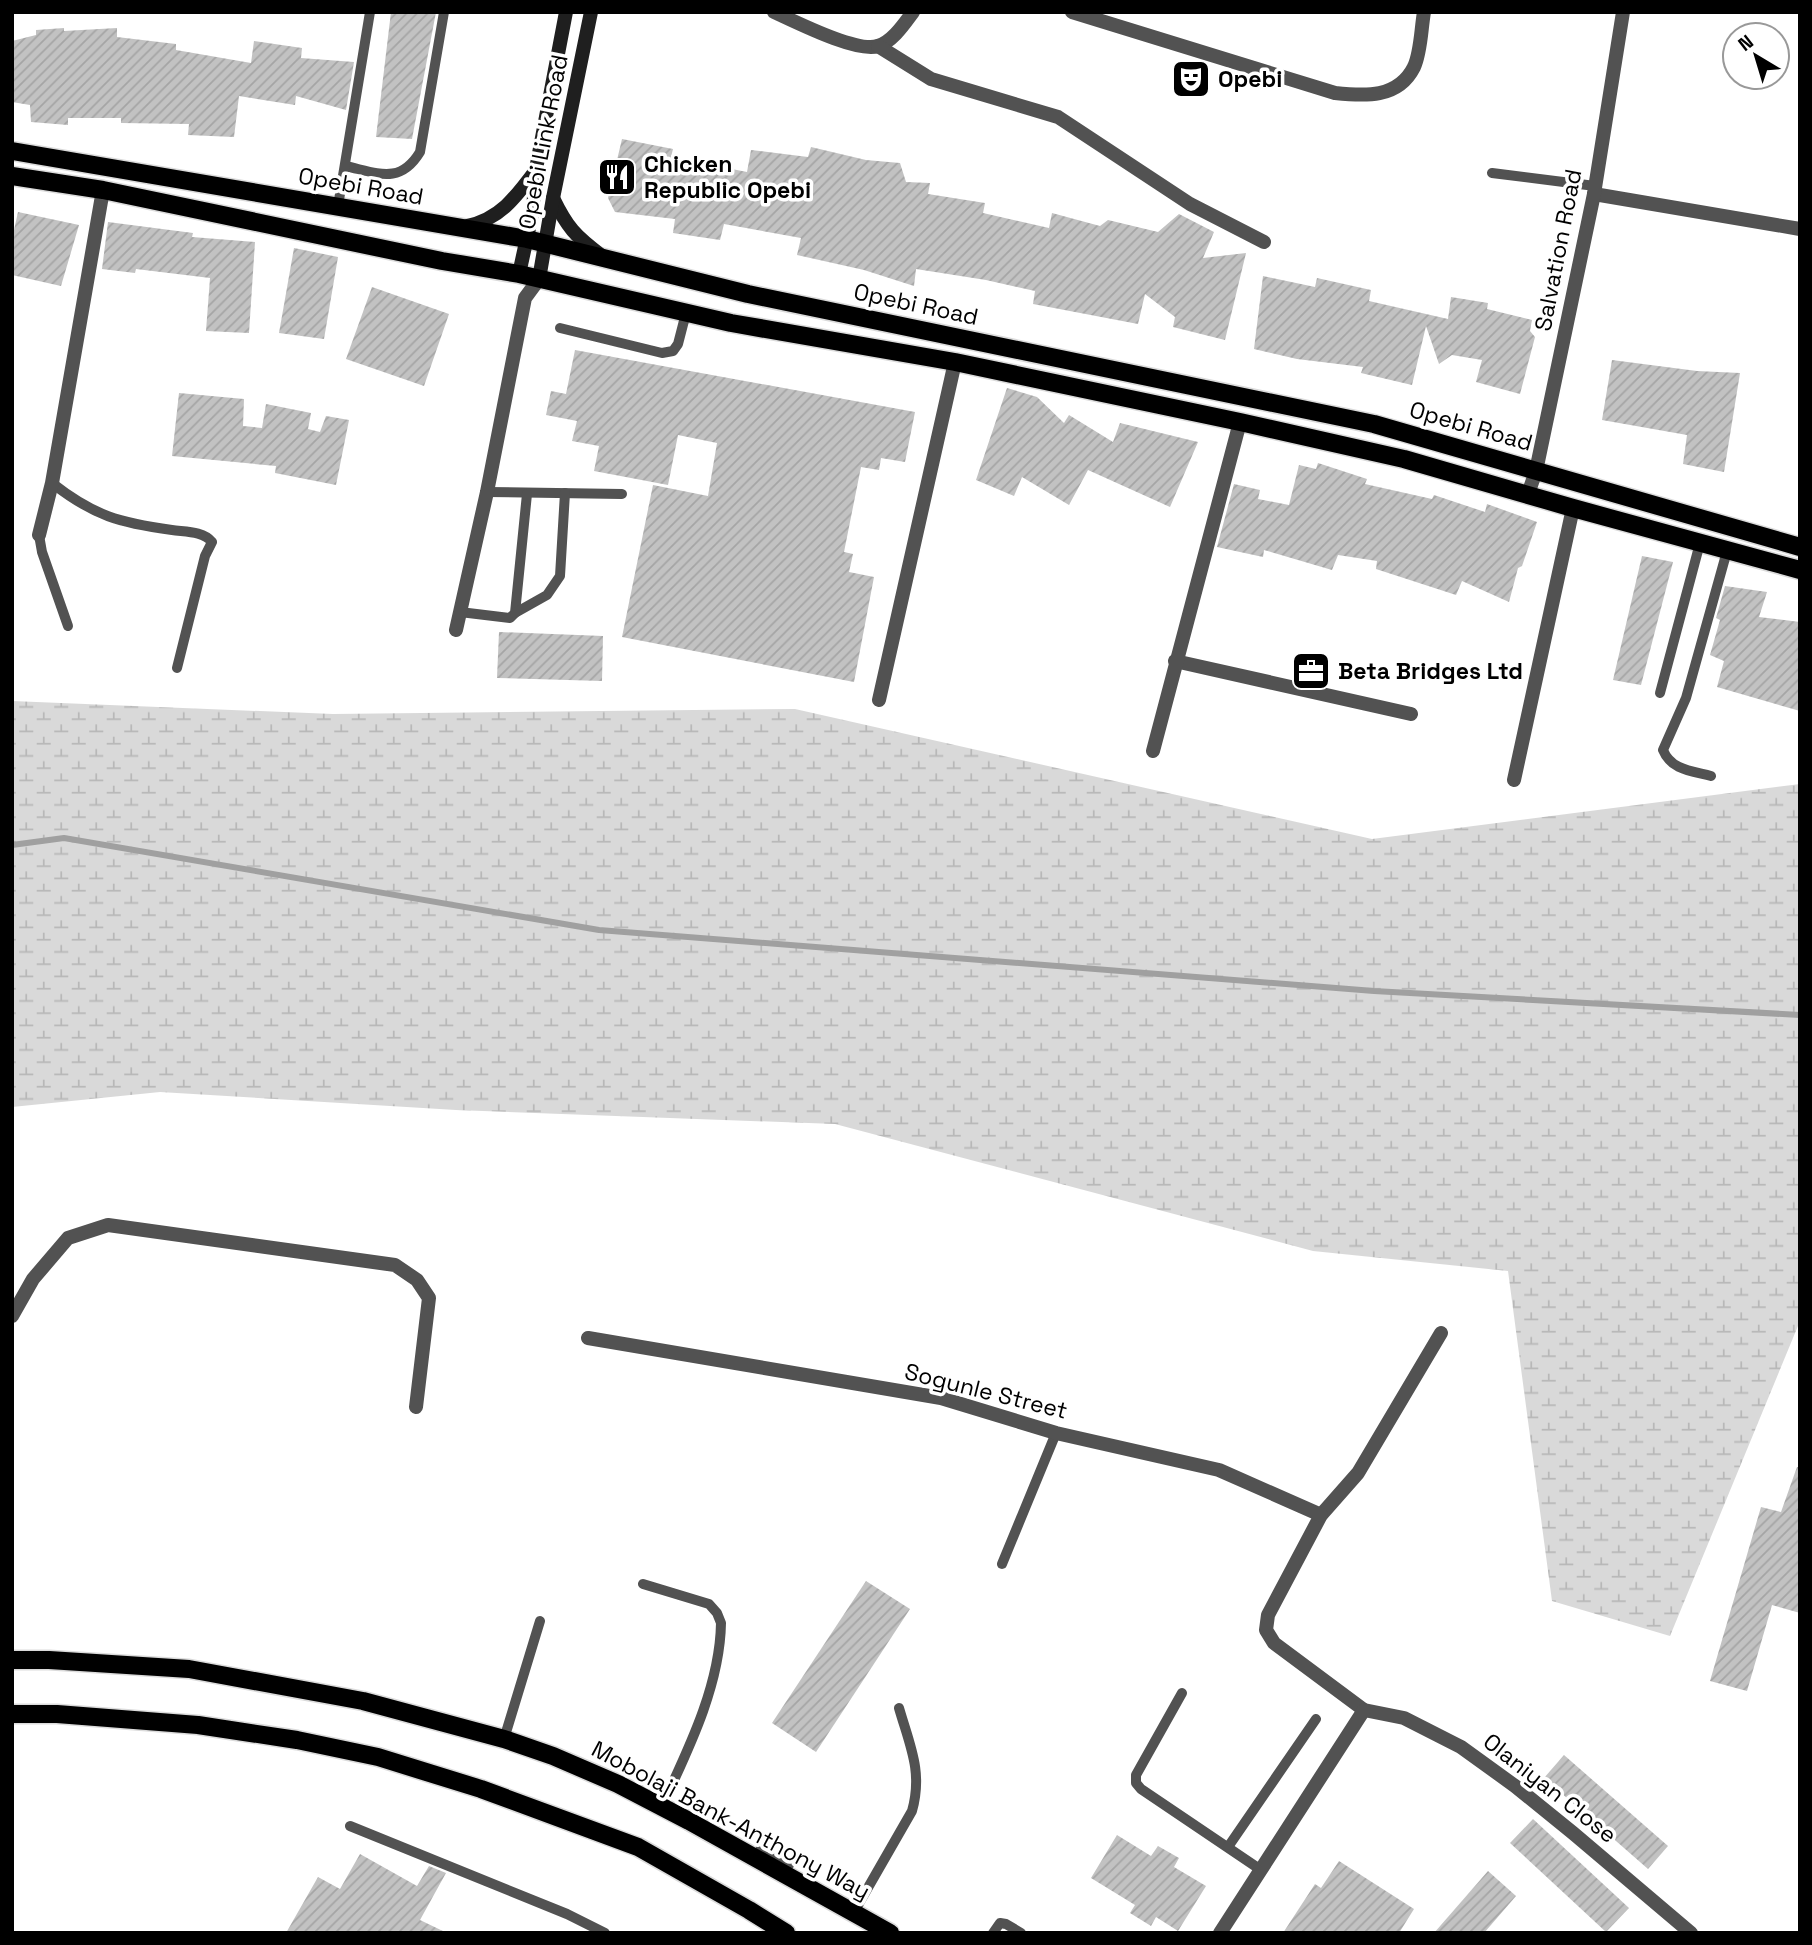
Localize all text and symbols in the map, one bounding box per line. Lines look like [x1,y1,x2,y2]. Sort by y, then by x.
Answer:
north arrow [1721,21,1791,91]
text: N [1733,29,1759,57]
street label: Opebi Link Road [511,52,575,232]
theatre icon: Opebi [1170,58,1212,100]
place label: Opebi [1218,64,1282,94]
place label: Chicken Republic Opebi [644,149,811,205]
restaurant icon: Chicken Republic Opebi [596,156,638,198]
street label: Opebi Road [296,160,426,212]
street label: Salvation Road [1528,166,1588,334]
street label: Opebi Road [851,276,981,332]
street label: Opebi Road [1406,394,1536,458]
office icon: Beta Bridges Ltd [1290,650,1332,692]
place label: Beta Bridges Ltd [1338,656,1523,686]
street label: Sogunle Street [901,1356,1071,1426]
street label: Olaniyan Close [1477,1726,1623,1850]
street label: Mobolaji Bank-Anthony Way [586,1734,876,1906]

